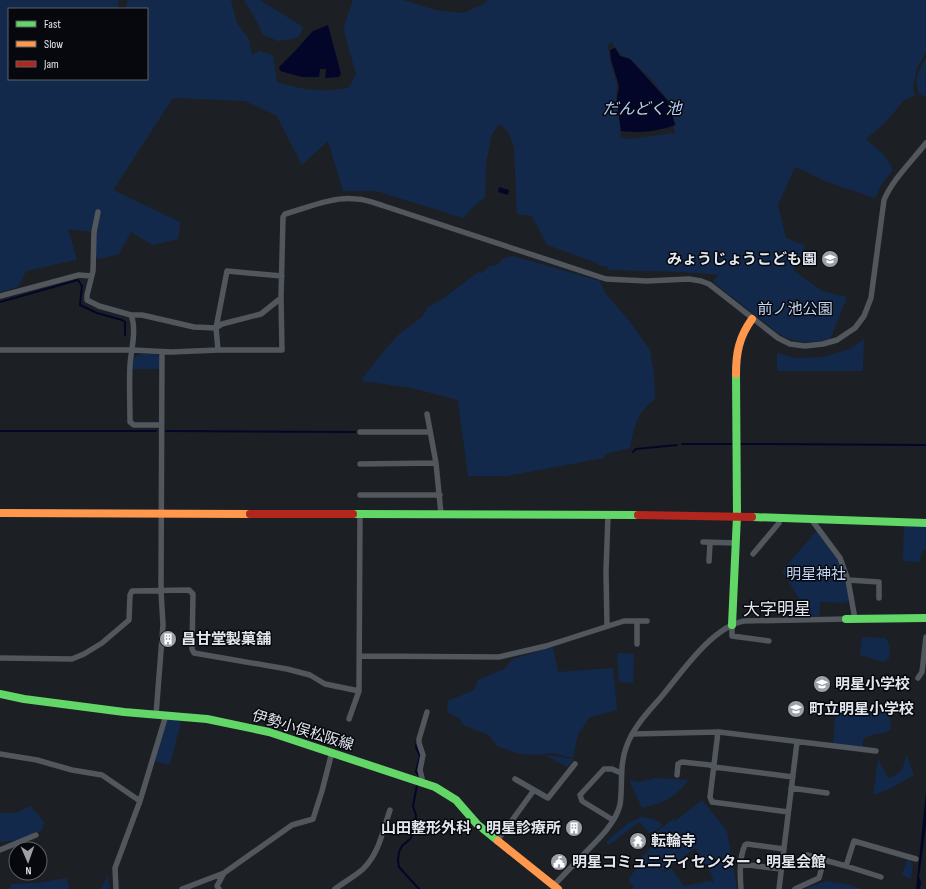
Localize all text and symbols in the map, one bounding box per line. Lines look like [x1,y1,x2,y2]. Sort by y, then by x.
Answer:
legend [8,8,148,80]
text: Fast [44,17,61,32]
text: Slow [44,37,63,52]
text: Jam [43,57,59,72]
water label: だんどく池 [602,100,684,119]
school or university icon: みょうじょうこども園 [820,249,840,269]
place label: みょうじょうこども園 [667,250,817,269]
park label: 前ノ池公園 [757,300,833,319]
park label: 明星神社 [786,565,846,584]
district label: 大字明星 [743,600,811,620]
building icon: 昌甘堂製菓舗 [158,629,178,649]
place label: 昌甘堂製菓舗 [181,630,271,649]
school or university icon: 明星小学校 [812,674,832,694]
place label: 明星小学校 [835,675,910,694]
school or university icon: 町立明星小学校 [786,699,806,719]
place label: 町立明星小学校 [809,700,914,719]
street label: 伊勢小俣松阪線 [250,706,356,755]
building icon: 山田整形外科・明星診療所 [564,818,584,838]
place label: 山田整形外科・明星診療所 [381,819,561,838]
temple icon: 転輪寺 [628,831,648,851]
place label: 転輪寺 [651,832,696,851]
north arrow [8,841,48,881]
public building icon: 明星コミュニティセンター・明星会館 [549,852,569,872]
place label: 明星コミュニティセンター・明星会館 [572,853,826,872]
text: N [25,864,31,877]

